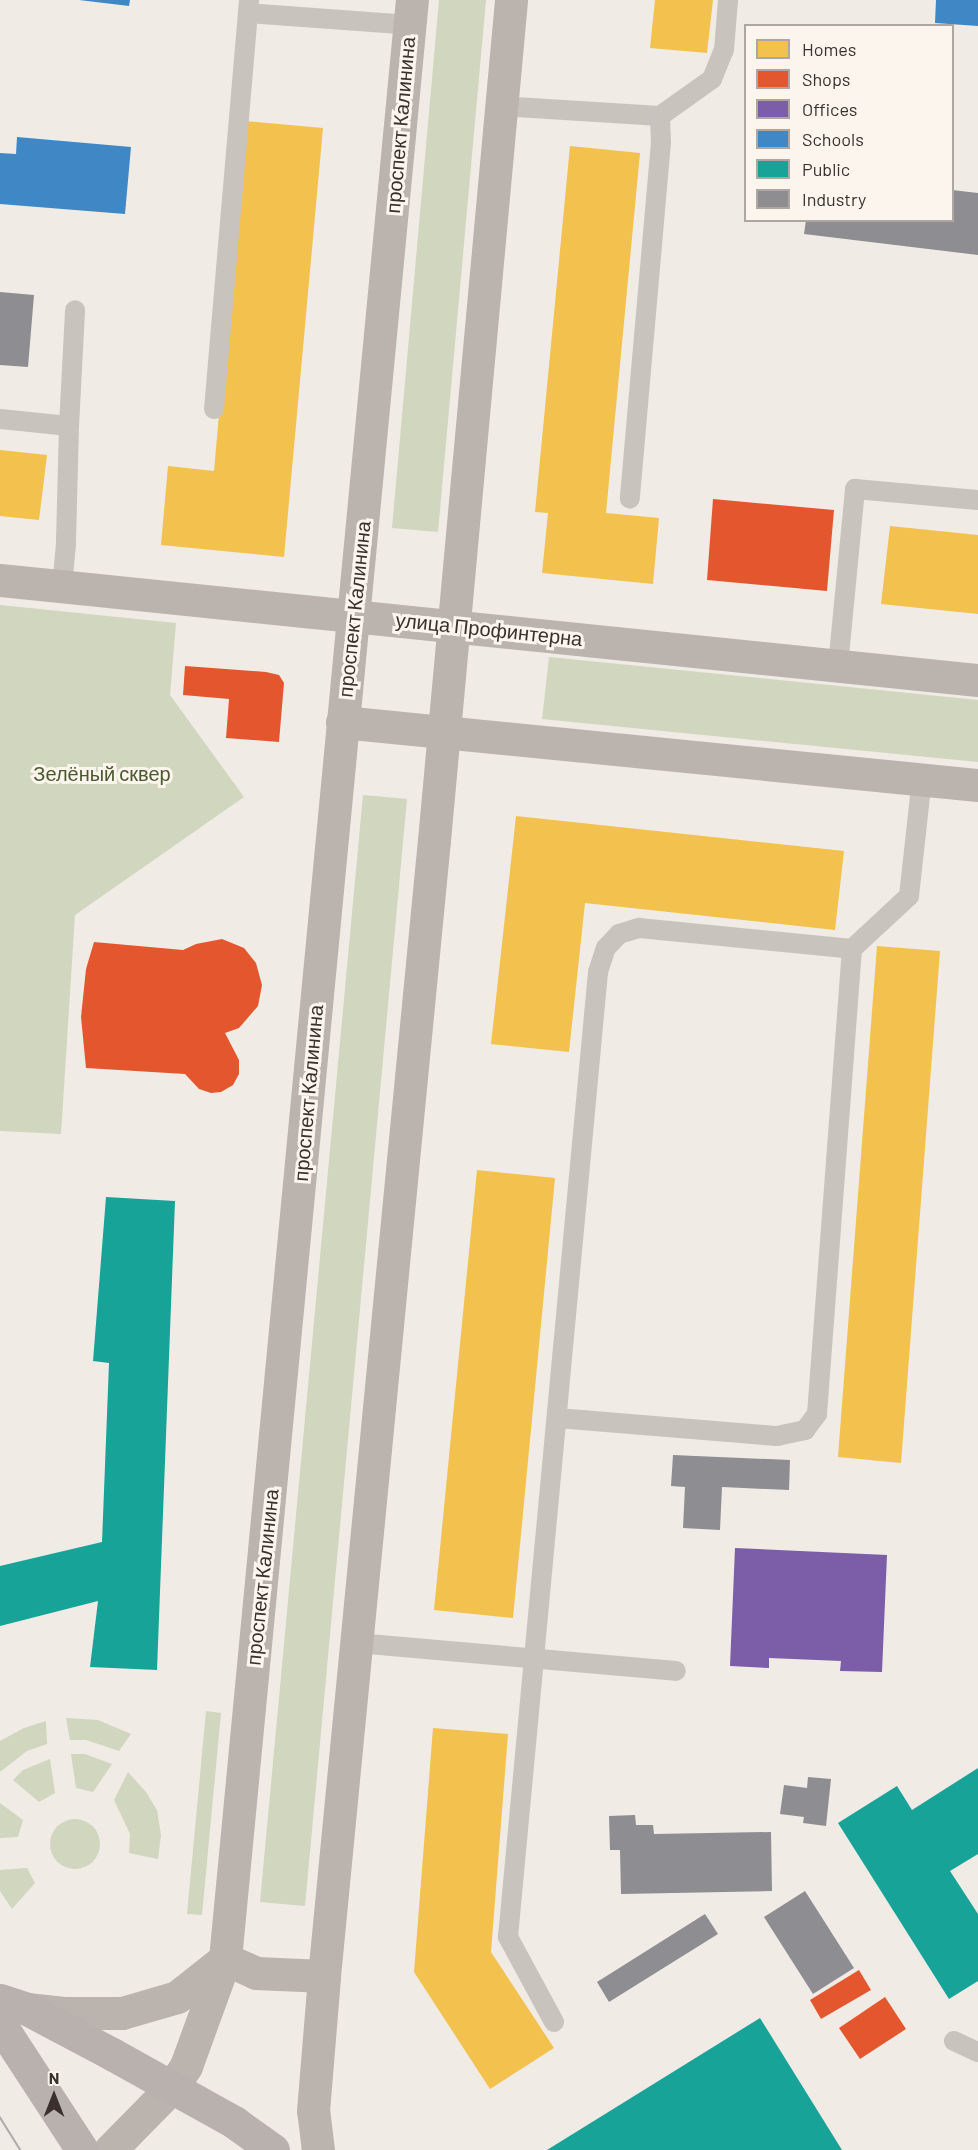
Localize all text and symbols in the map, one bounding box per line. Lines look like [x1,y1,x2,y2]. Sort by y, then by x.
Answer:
legend [744,24,954,222]
street label: проспект Калинина [380,36,420,214]
text: Homes [802,38,856,60]
text: Shops [802,68,851,90]
text: Offices [802,98,858,120]
text: Schools [802,128,864,150]
text: Public [802,158,850,180]
text: Industry [802,188,866,210]
street label: проспект Калинина [333,520,375,698]
street label: улица Профинтерна [394,607,584,651]
park label: Зелёный сквер [33,761,171,785]
street label: проспект Калинина [288,1004,328,1182]
street label: проспект Калинина [241,1488,283,1666]
north arrow [24,2066,84,2126]
text: N [49,2068,59,2087]

